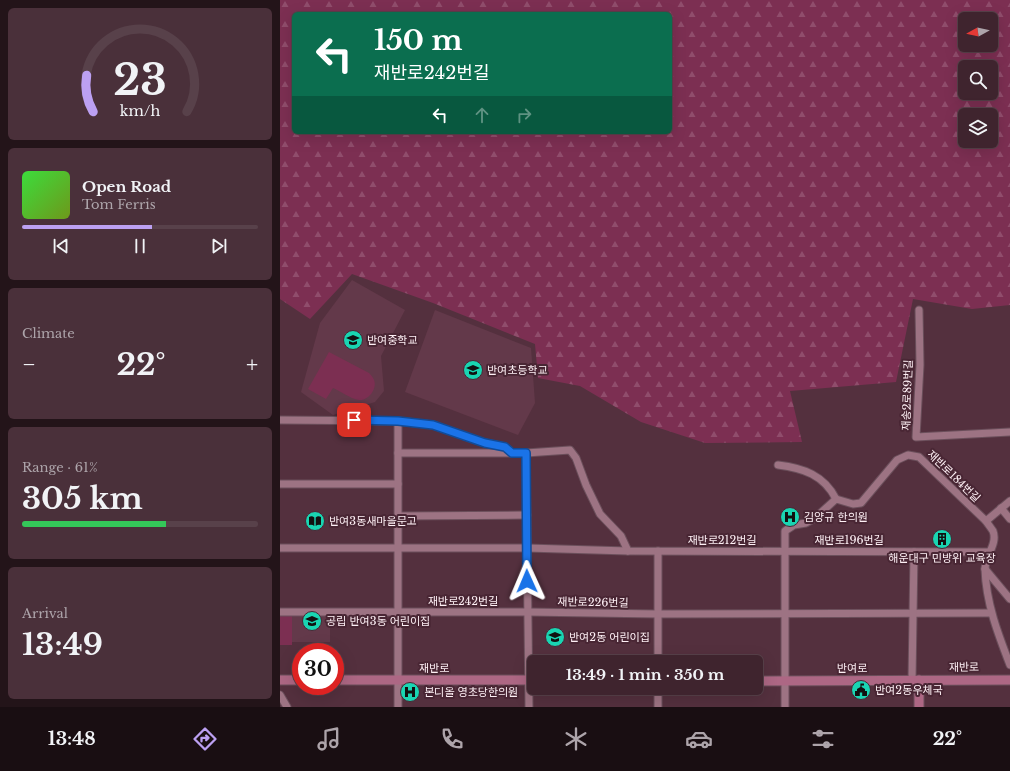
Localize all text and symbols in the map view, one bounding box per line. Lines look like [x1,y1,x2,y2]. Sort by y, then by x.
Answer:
north arrow [958,12,998,52]
map controls [958,12,998,148]
text: 150 m [374,23,462,58]
icon: left [308,28,360,80]
text: 23 [113,55,167,106]
button: search [958,60,998,100]
text: 재반로242번길 [374,62,490,84]
text: km/h [120,101,160,119]
icon: left [429,104,451,126]
icon: ahead [471,104,493,126]
icon: right [513,104,535,126]
button: layers [958,108,998,148]
text: Open Road [82,177,171,196]
text: Tom Ferris [82,196,156,213]
icon: previous [50,235,72,257]
icon: pause [129,235,151,257]
icon: next [208,235,230,257]
text: Climate [22,325,75,342]
school or university icon: 반여중학교 [342,329,364,351]
place label: 반여중학교 [367,333,418,347]
text: 22° [116,346,165,383]
text: − [22,351,36,378]
text: + [246,351,258,378]
school or university icon: 반여초등학교 [462,359,484,381]
street label: 재송2로89번길 [899,359,915,431]
place label: 반여초등학교 [487,363,548,377]
pin [337,403,371,437]
icon: arrive [343,409,365,431]
street label: 재반로184번길 [924,447,984,505]
text: Range · 61% [22,459,98,476]
text: 305 km [22,480,143,517]
hospital icon: 김양규 한의원 [779,506,801,528]
library icon: 반여3동새마을문고 [304,510,326,532]
place label: 김양규 한의원 [804,510,868,524]
place label: 반여3동새마을문고 [329,514,417,528]
building icon: 해운대구 민방위 교육장 [931,528,953,550]
street label: 재반로212번길 [687,533,757,547]
street label: 재반로196번길 [814,533,884,547]
place label: 해운대구 민방위 교육장 [888,551,996,565]
position arrow [506,560,548,602]
street label: 재반로242번길 [428,594,498,608]
street label: 재반로226번길 [557,594,629,610]
text: Arrival [22,605,68,622]
school or university icon: 공립 반여3동 어린이집 [301,610,323,632]
place label: 공립 반여3동 어린이집 [326,614,430,628]
text: 13:49 [22,626,103,663]
school or university icon: 반여2동 어린이집 [544,626,566,648]
place label: 반여2동 어린이집 [569,630,650,644]
speed limit sign: 30 [292,643,344,695]
street label: 재반로 [949,660,979,674]
street label: 재반로 [419,661,449,675]
street label: 반여로 [837,661,867,675]
text: 13:49 · 1 min · 350 m [566,665,724,684]
public building icon: 반여2동우체국 [850,679,872,701]
hospital icon: 본디올 영초당한의원 [399,681,421,703]
place label: 반여2동우체국 [875,683,943,697]
place label: 본디올 영초당한의원 [424,685,518,699]
icon: directions [191,725,219,753]
icon: music [315,725,343,753]
icon: phone [438,725,466,753]
icon: climate [562,725,590,753]
icon: car [685,725,713,753]
icon: filters [809,725,837,753]
text: 13:48 [48,728,96,750]
text: 22° [933,728,962,750]

